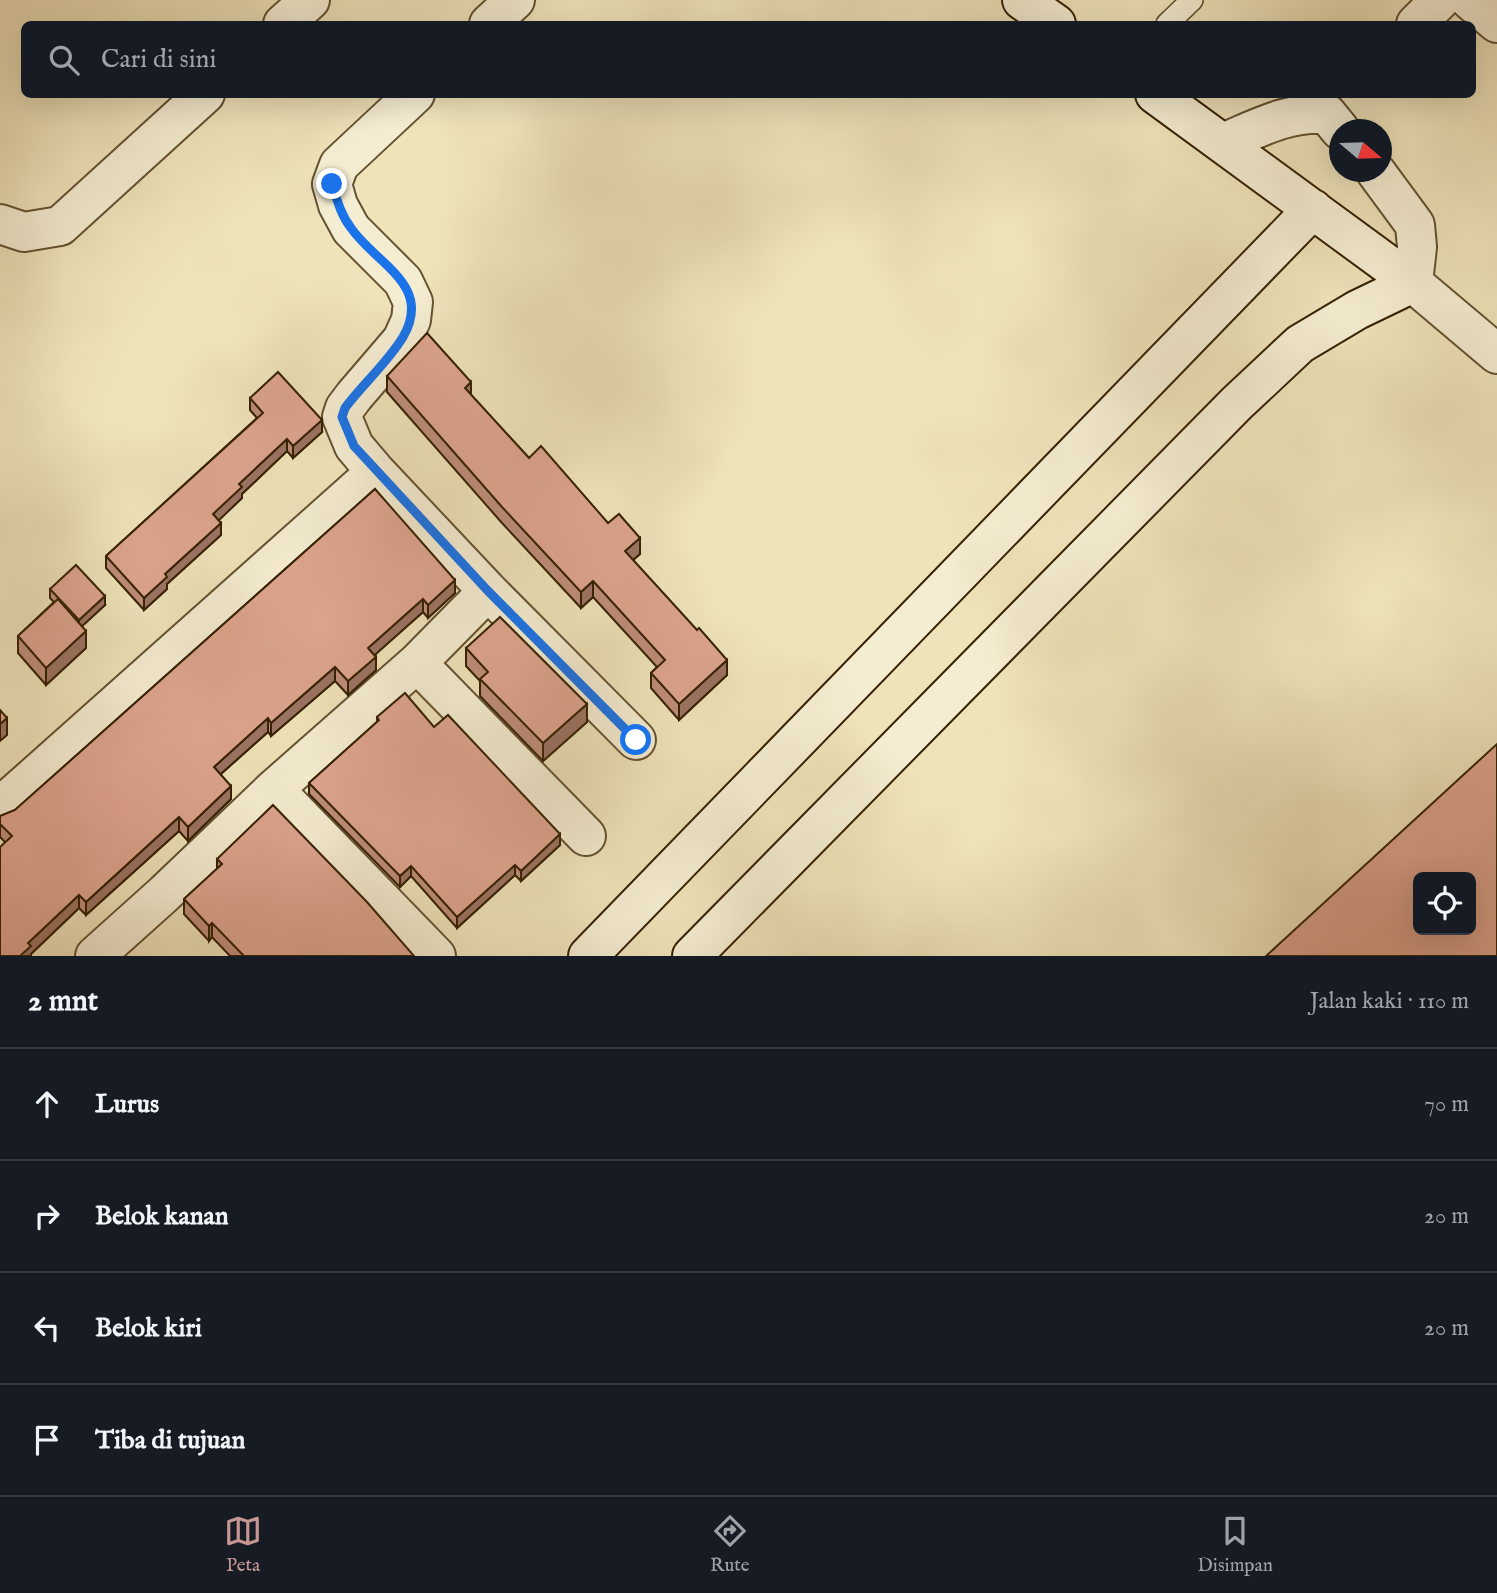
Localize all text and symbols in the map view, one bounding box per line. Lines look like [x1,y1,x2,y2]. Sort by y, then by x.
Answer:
search box [21,21,1476,98]
icon: search [45,41,83,79]
text: Cari di sini [101,43,216,76]
north arrow [1329,119,1392,182]
route end [316,168,347,199]
route start [620,724,651,755]
map controls [1413,872,1476,935]
button: locate [1413,872,1476,935]
text: 2 mnt [28,983,98,1021]
text: Jalan kaki · 110 m [1310,987,1469,1016]
icon: ahead [28,1085,66,1123]
text: Lurus [95,1088,159,1121]
text: 70 m [1424,1090,1469,1119]
icon: right [28,1197,66,1235]
text: Belok kanan [95,1200,229,1233]
text: 20 m [1424,1202,1469,1231]
icon: left [28,1309,66,1347]
text: Belok kiri [95,1312,202,1345]
text: 20 m [1424,1314,1469,1343]
icon: arrive [28,1421,66,1459]
text: Tiba di tujuan [95,1424,245,1457]
tab: Peta [224,1512,262,1578]
tab: Rute [710,1512,750,1578]
tab: Disimpan [1198,1512,1273,1578]

